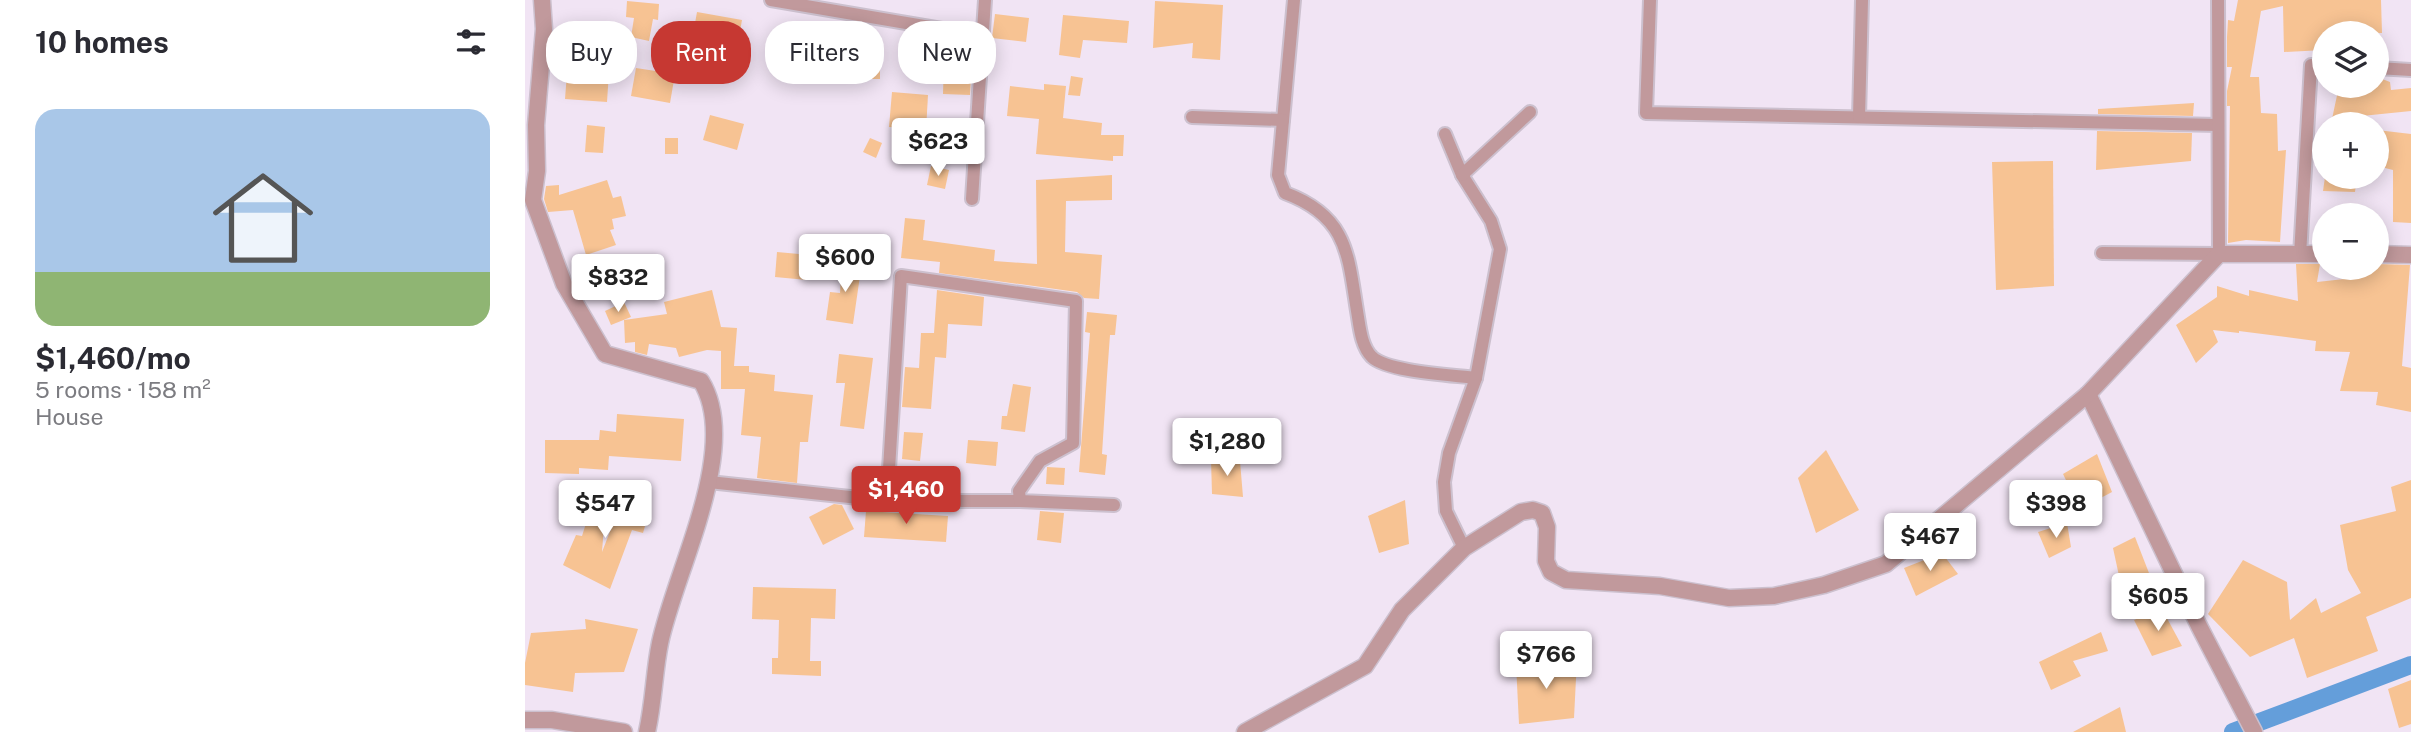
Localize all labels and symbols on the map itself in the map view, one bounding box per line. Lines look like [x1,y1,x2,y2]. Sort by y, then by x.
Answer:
pin: $623 [897,118,979,178]
pin: $600 [804,234,886,294]
pin: $832 [577,254,659,314]
pin: $1,280 [1170,419,1284,478]
pin: $1,460 [849,466,963,526]
pin: $547 [564,480,646,540]
pin: $398 [2015,480,2097,540]
pin: $467 [1889,514,1971,573]
pin: $605 [2117,574,2199,633]
pin: $766 [1505,632,1587,691]

